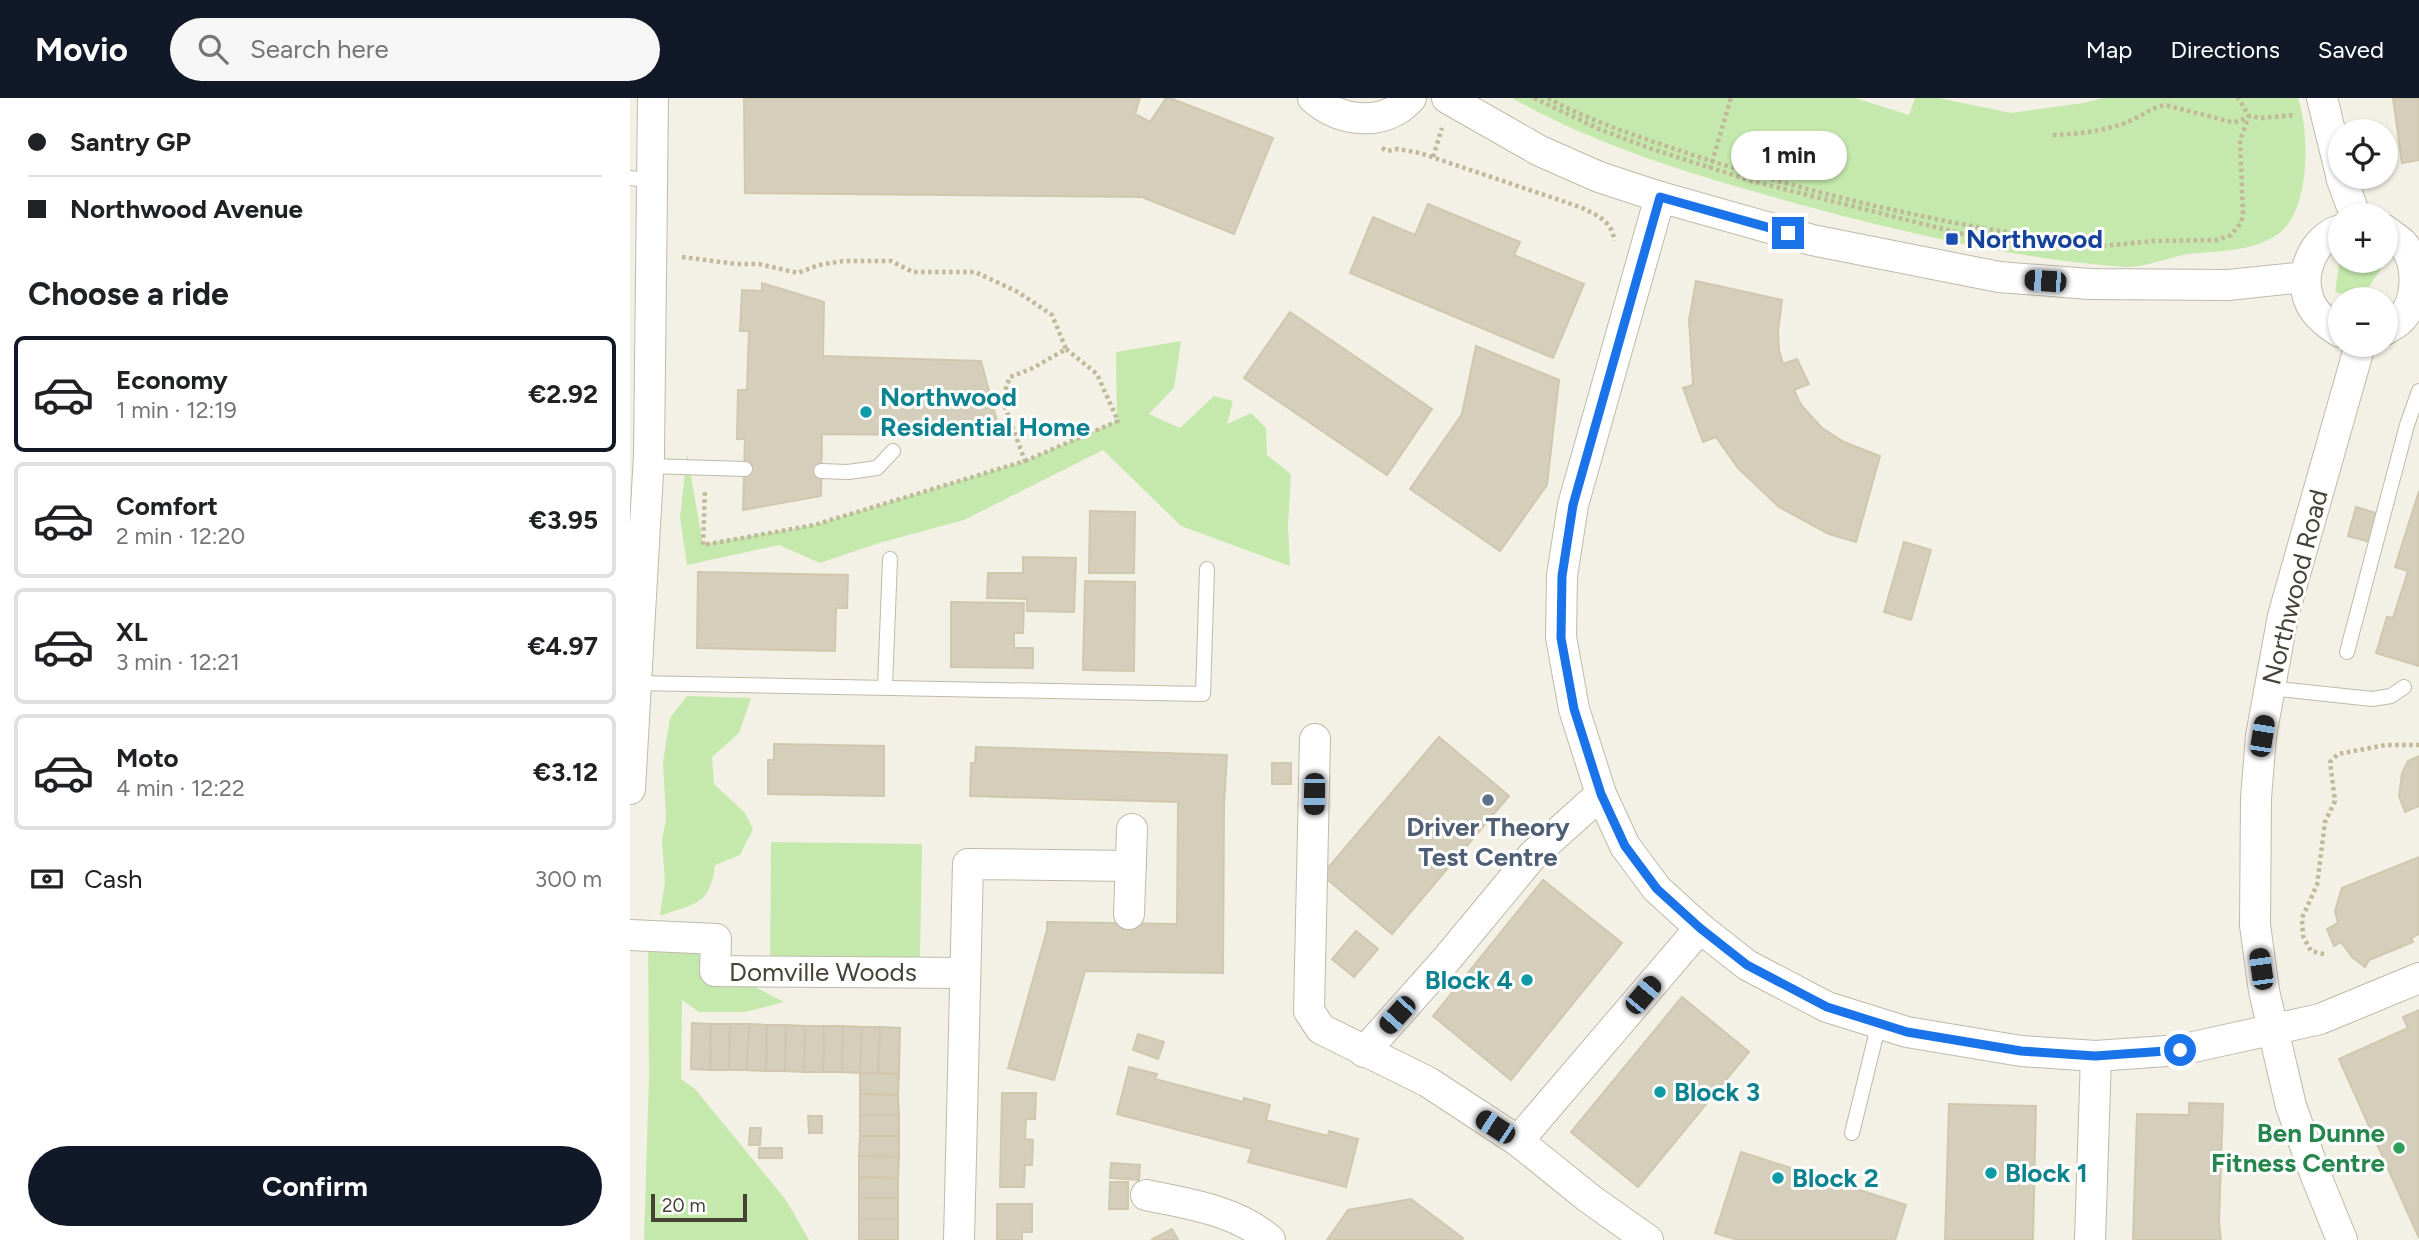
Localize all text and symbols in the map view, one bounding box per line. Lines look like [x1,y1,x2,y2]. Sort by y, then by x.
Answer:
search box [170,18,660,81]
text: Movio [35,30,128,69]
icon: search [194,30,232,68]
text: Search here [250,33,389,65]
text: Map [2086,35,2132,64]
text: Directions [2170,35,2280,64]
text: Saved [2318,35,2384,64]
map controls [2328,119,2398,357]
button: locate [2328,119,2398,189]
text: Santry GP [70,126,191,158]
callout: 1 min [1730,131,1846,180]
text: 1 min [1762,141,1816,169]
text: Northwood Avenue [70,193,303,225]
button: + [2328,203,2398,273]
route end [1772,217,1804,249]
place label: Northwood [1966,223,2103,255]
marker: Northwood [1944,231,1960,247]
car [2024,269,2067,293]
text: Choose a ride [28,275,229,313]
button: − [2328,287,2398,357]
icon: car [32,363,95,426]
text: Economy [116,364,228,396]
text: €2.92 [528,378,598,410]
place label: Northwood Residential Home [880,381,1090,443]
text: 1 min · 12:19 [116,396,237,424]
marker: Northwood Residential Home [858,404,874,420]
street label: Northwood Road [2255,486,2335,688]
icon: car [32,489,95,552]
text: Comfort [116,490,218,522]
text: €3.95 [529,504,598,536]
text: 2 min · 12:20 [116,522,245,550]
icon: car [32,615,95,678]
text: XL [116,616,148,648]
text: €4.97 [527,630,598,662]
text: 3 min · 12:21 [116,648,240,676]
car [2249,714,2276,758]
icon: car [32,741,95,804]
text: Moto [116,742,179,774]
text: €3.12 [533,756,598,788]
car [1304,773,1325,815]
text: 4 min · 12:22 [116,774,245,802]
marker: Driver Theory Test Centre [1480,792,1496,808]
place label: Driver Theory Test Centre [1406,811,1570,873]
icon: cash [28,860,66,898]
text: Cash [84,863,143,895]
text: 300 m [535,865,602,893]
car [2248,947,2275,991]
street label: Domville Woods [729,956,917,988]
place label: Block 4 [1425,964,1513,996]
marker: Block 4 [1519,972,1535,988]
car [1622,972,1665,1018]
car [1376,992,1419,1038]
route start [2164,1034,2196,1066]
place label: Block 3 [1674,1076,1760,1108]
marker: Block 3 [1652,1084,1668,1100]
car [1472,1107,1519,1147]
place label: Ben Dunne Fitness Centre [2211,1117,2385,1179]
marker: Ben Dunne Fitness Centre [2391,1140,2407,1156]
button: Confirm [28,1146,602,1226]
place label: Block 1 [2005,1157,2088,1189]
place label: Block 2 [1792,1162,1879,1194]
marker: Block 1 [1983,1165,1999,1181]
marker: Block 2 [1770,1170,1786,1186]
scale bar [651,1191,747,1223]
text: 20 m [662,1194,706,1217]

